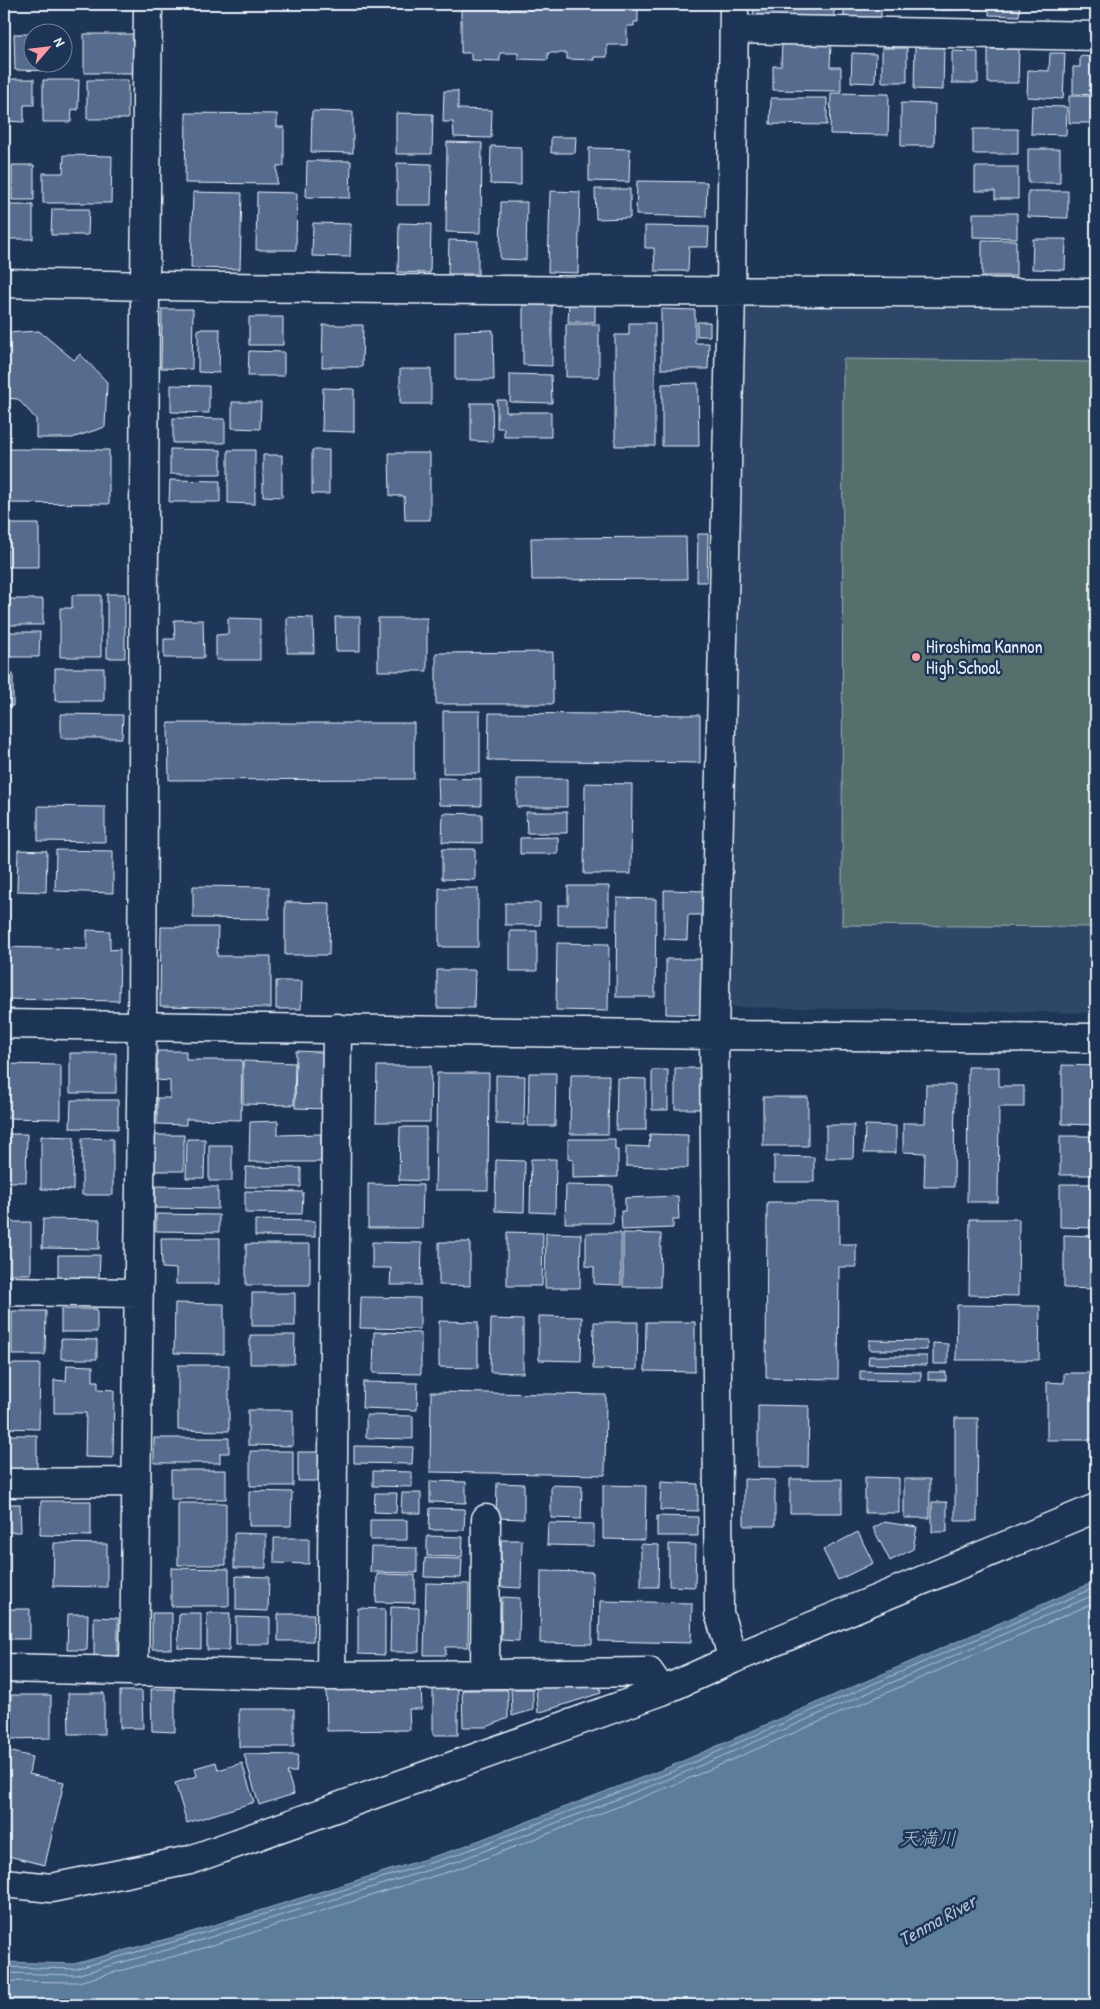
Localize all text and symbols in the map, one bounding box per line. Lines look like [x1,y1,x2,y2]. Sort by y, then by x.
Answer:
north arrow [22,22,72,72]
text: N [50,34,70,50]
place label: Hiroshima Kannon High School [926,634,1043,680]
marker: Hiroshima Kannon High School [910,651,922,663]
water label: 天満川 [899,1825,957,1851]
water label: Tenma River [893,1887,983,1952]

